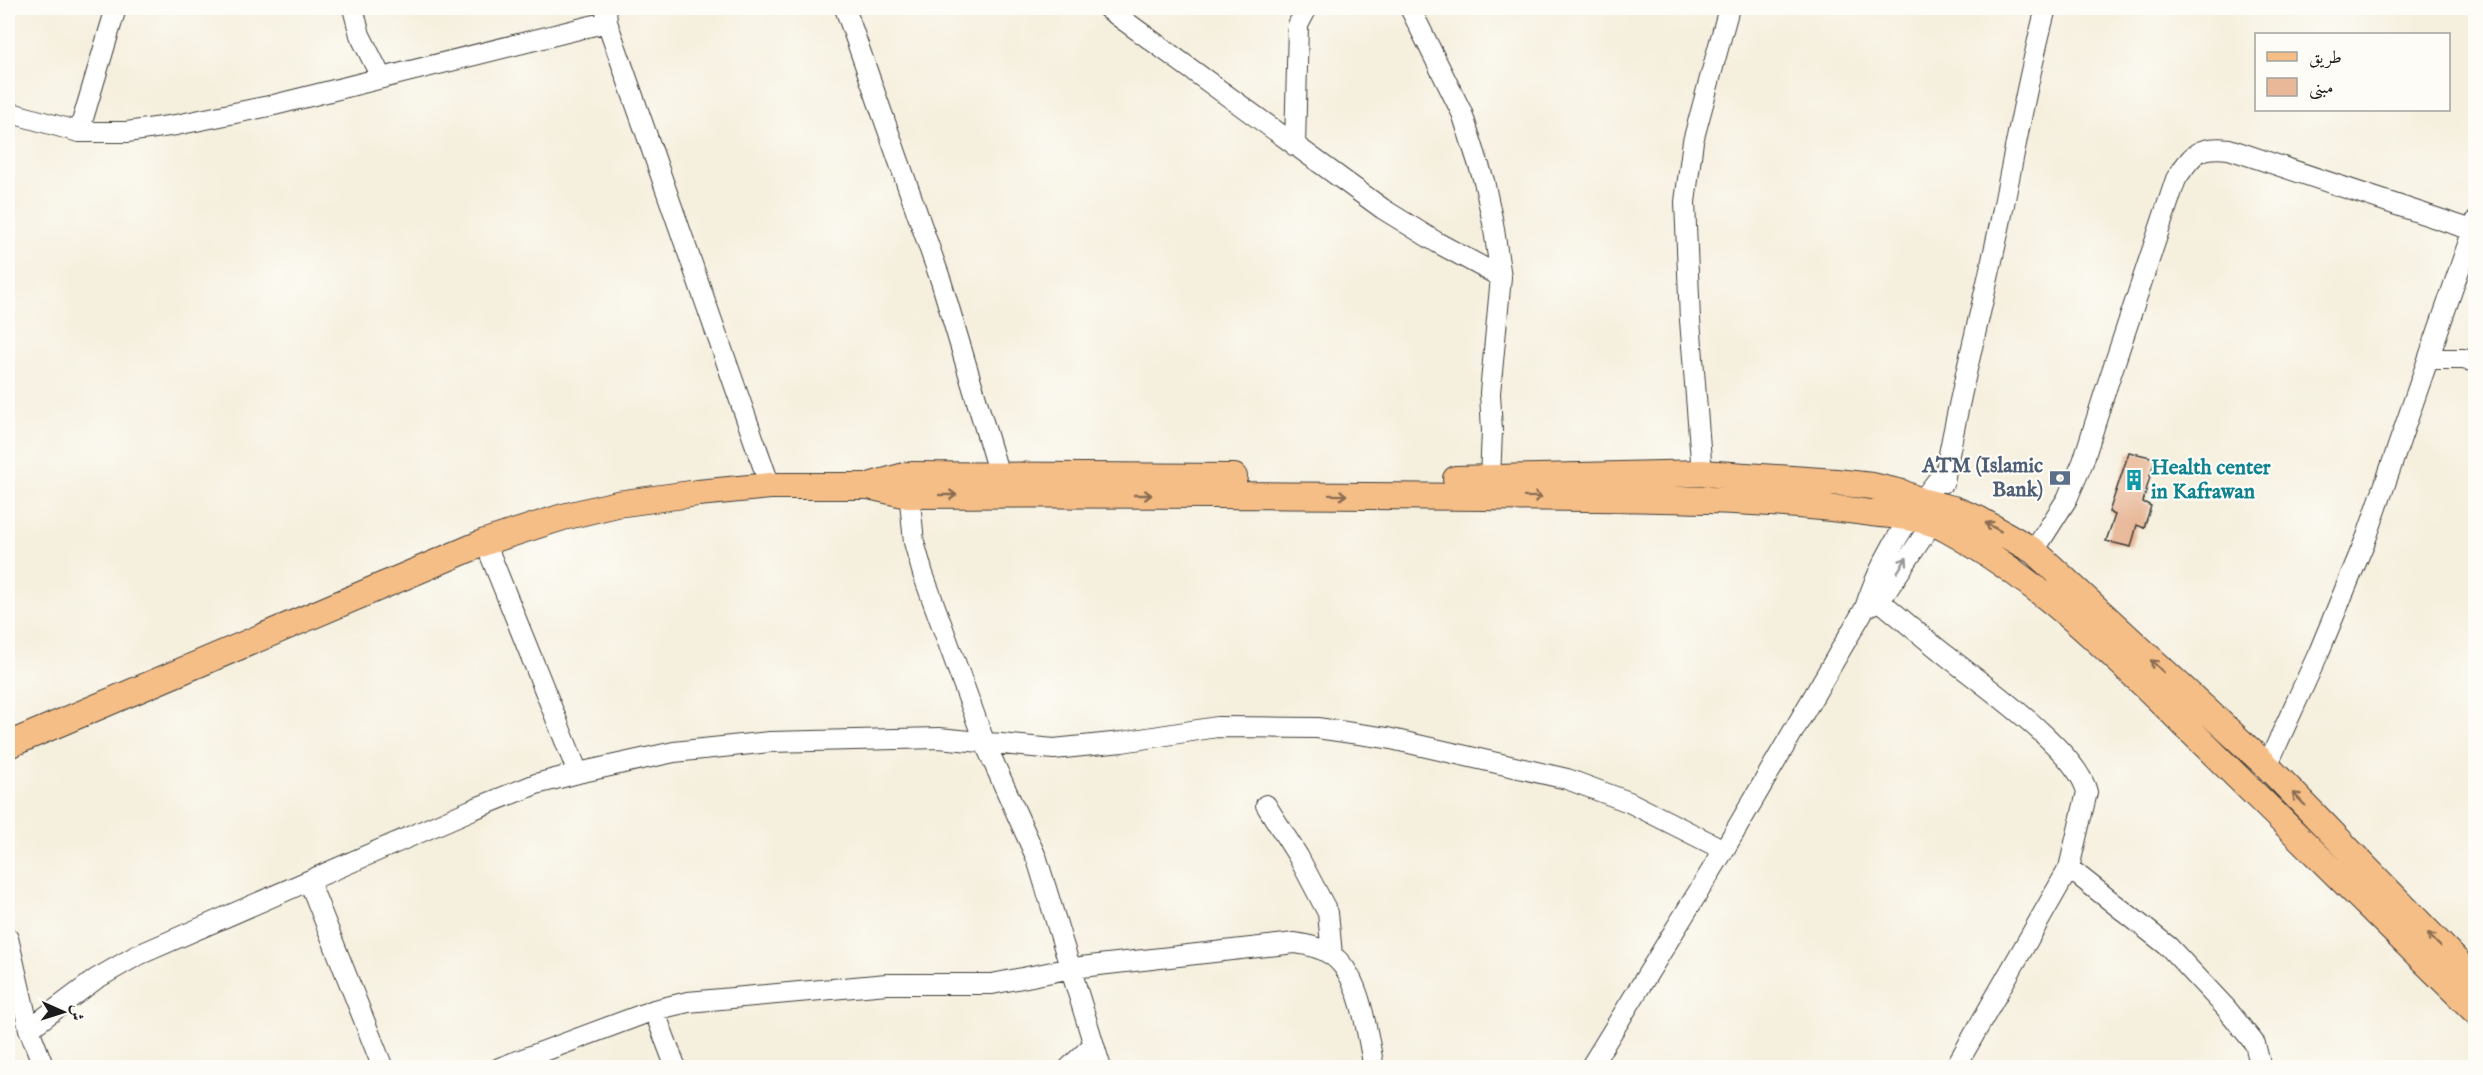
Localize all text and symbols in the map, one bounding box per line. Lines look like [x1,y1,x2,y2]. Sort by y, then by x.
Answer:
legend [2255,33,2450,111]
text: طريق [2309,47,2342,70]
text: مبنى [2309,77,2334,100]
place label: ATM (Islamic Bank) [1921,453,2043,504]
place label: Health center in Kafrawan [2151,455,2271,506]
bank icon: ATM (Islamic Bank) [2048,466,2072,490]
building icon: Health center in Kafrawan [2122,468,2146,492]
one-way arrow [937,489,957,501]
one-way arrow [1132,489,1152,501]
one-way arrow [1327,490,1347,501]
one-way arrow [1522,492,1542,503]
one-way arrow [1985,521,2002,533]
one-way arrow [1897,557,1909,574]
one-way arrow [2150,659,2165,673]
one-way arrow [2292,792,2306,807]
one-way arrow [2427,932,2442,947]
north arrow [33,982,93,1042]
text: ش [66,1004,86,1021]

